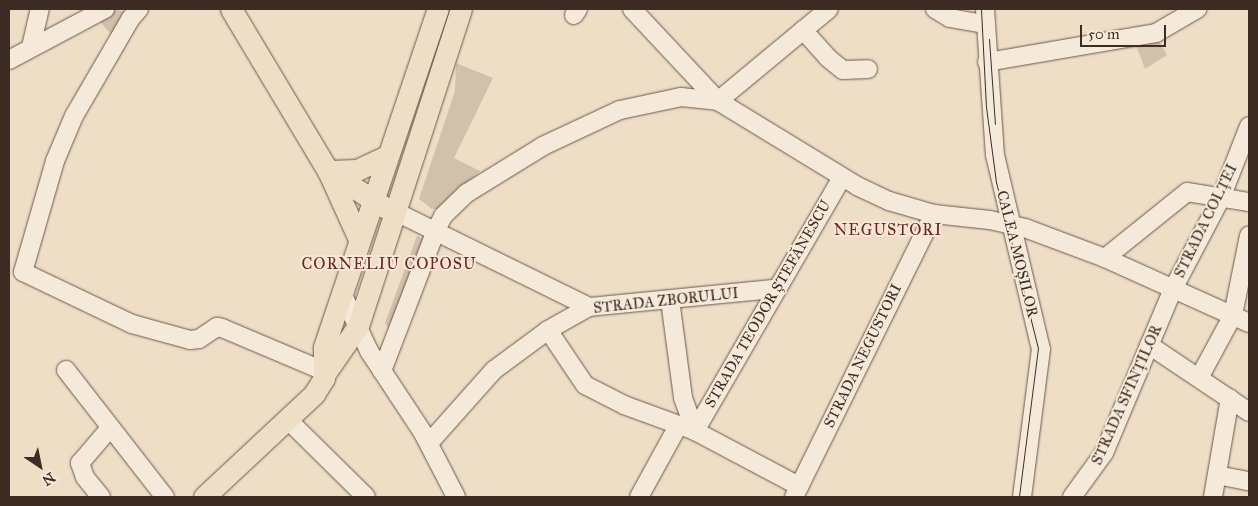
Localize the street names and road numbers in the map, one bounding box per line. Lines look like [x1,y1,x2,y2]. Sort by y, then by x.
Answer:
street label: STRADA COLȚEI [1171,161,1241,281]
street label: CALEA MOȘILOR [993,189,1041,319]
street label: STRADA TEODOR ȘTEFĂNESCU [701,197,835,411]
street label: STRADA NEGUSTORI [820,281,906,431]
street label: STRADA ZBORULUI [592,284,740,318]
street label: STRADA SFINȚILOR [1088,322,1166,468]

